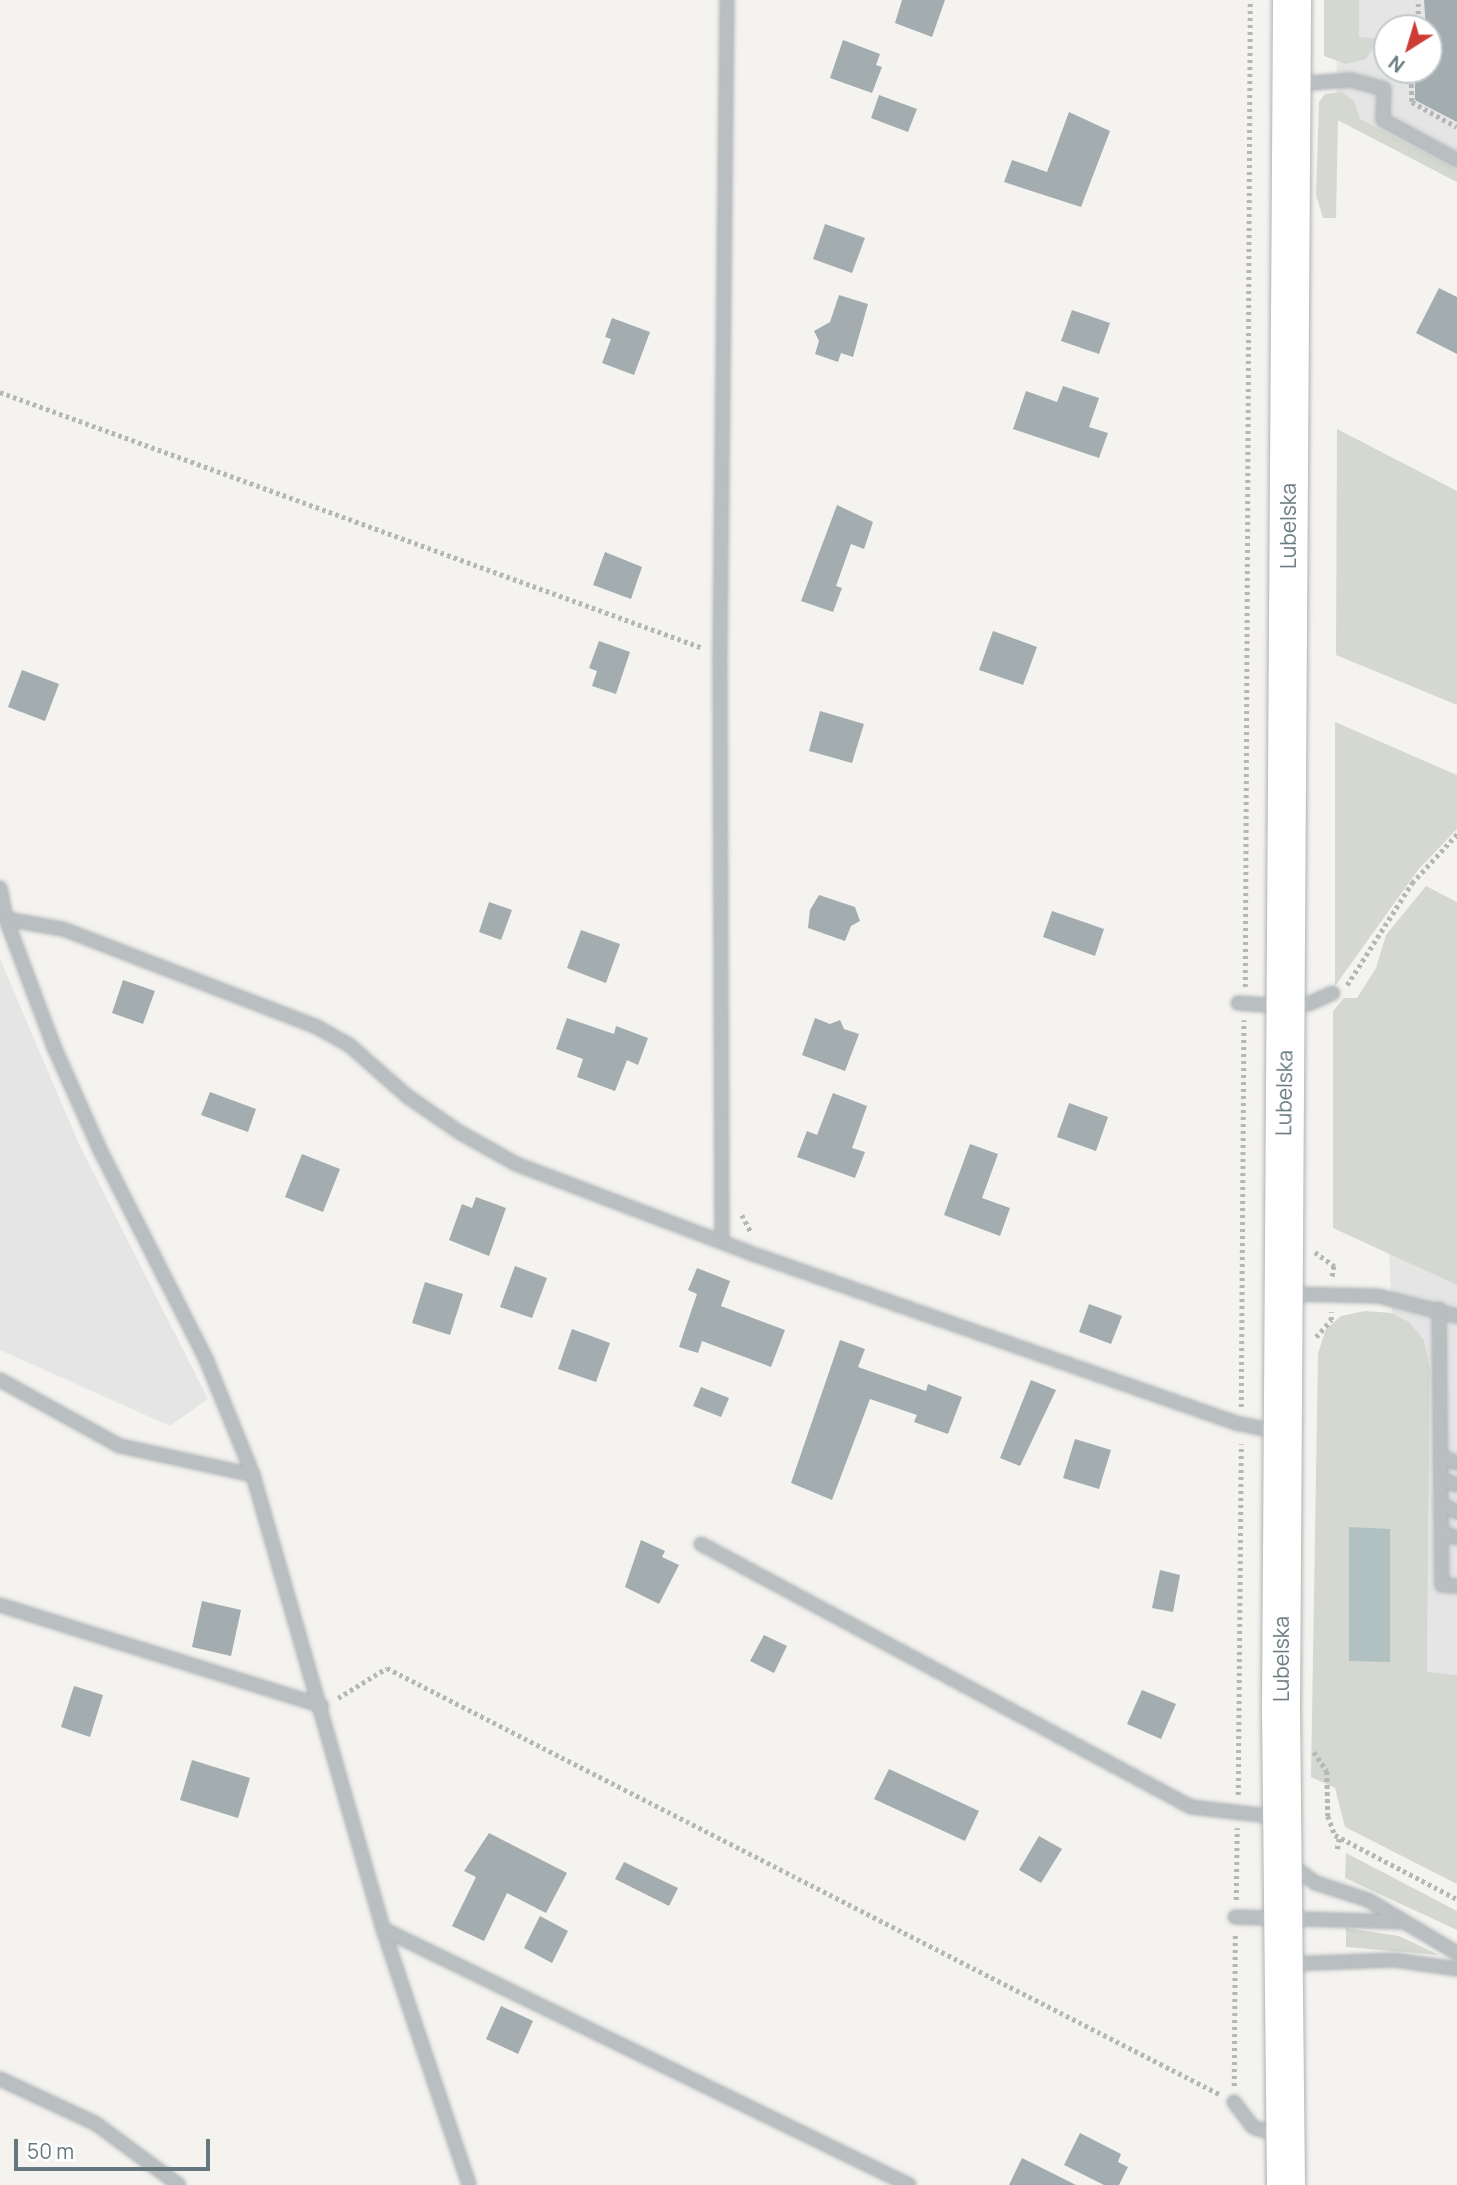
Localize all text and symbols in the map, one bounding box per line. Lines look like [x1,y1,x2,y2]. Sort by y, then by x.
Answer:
north arrow [1373,14,1443,84]
text: N [1383,50,1410,79]
street label: Lubelska [1275,483,1301,569]
street label: Lubelska [1271,1050,1297,1136]
street label: Lubelska [1268,1616,1294,1702]
scale bar [18,2126,214,2170]
text: 50 m [27,2137,74,2165]

